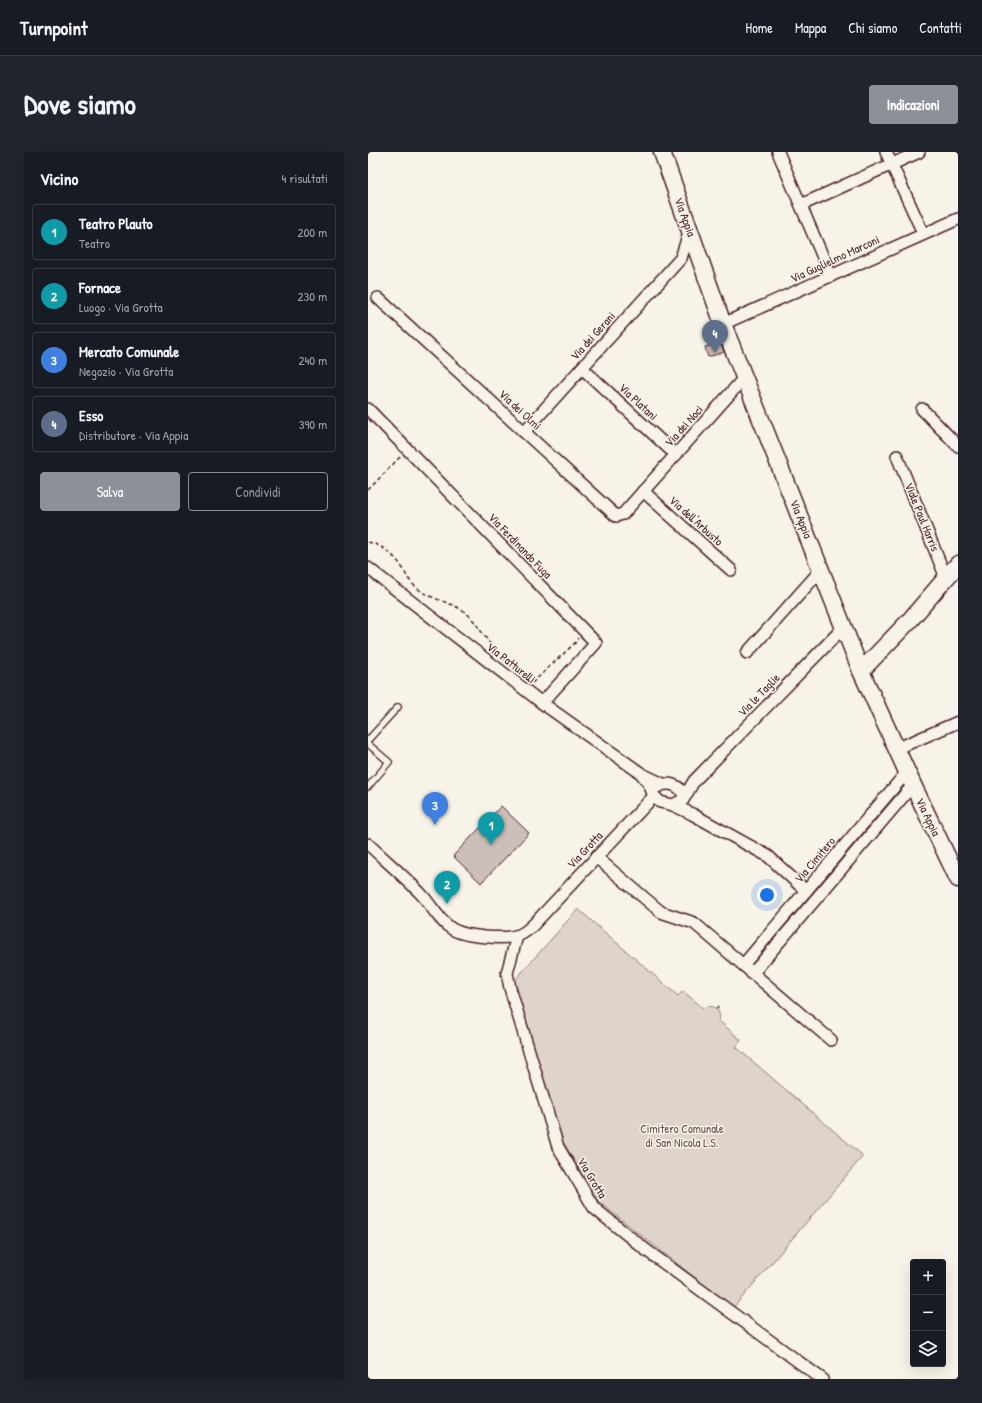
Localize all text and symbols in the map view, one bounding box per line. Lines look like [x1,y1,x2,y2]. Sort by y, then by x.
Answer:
text: Turnpoint [20,15,88,41]
text: Home [746,18,773,37]
text: Mappa [795,18,826,37]
text: Chi siamo [848,18,897,37]
text: Contatti [919,18,962,37]
text: Dove siamo [24,85,136,123]
button: Indicazioni [869,85,958,124]
text: Vicino [40,167,78,190]
text: 4 risultati [282,169,328,187]
street label: Via Appia [671,195,700,239]
text: Teatro Plauto [79,213,153,234]
text: 1 [52,223,56,241]
text: 200 m [297,223,327,241]
street label: Via Guglielmo Marconi [787,230,882,287]
text: Teatro [79,234,110,252]
text: Fornace [79,277,121,298]
text: 2 [51,287,57,305]
text: 230 m [297,287,327,305]
text: Luogo · Via Grotta [79,298,163,316]
street label: Via dei Gerani [566,308,619,364]
pin: 4 [702,320,728,353]
text: Mercato Comunale [79,341,179,362]
text: 3 [51,351,57,369]
text: 240 m [298,351,327,369]
text: Negozio · Via Grotta [79,362,173,380]
street label: Via Platani [615,379,662,424]
street label: Via dei Olmi [495,386,545,434]
street label: Via dei Noci [660,401,707,450]
text: Esso [79,405,103,426]
text: 4 [52,415,56,433]
text: 390 m [299,415,327,433]
text: Distributore · Via Appia [79,426,188,444]
button: Salva [40,472,180,511]
button: Condividi [188,472,328,511]
street label: Viale Paul Harris [901,480,944,554]
street label: Via dell'Arbusto [666,492,727,550]
street label: Via Appia [786,497,817,541]
street label: Via Ferdinando Fuga [485,509,556,582]
street label: Via Patturelli [483,638,539,687]
street label: Via le Taglie [734,669,784,720]
pin: 3 [422,792,448,825]
street label: Via Appia [912,795,945,839]
pin: 1 [478,812,504,845]
street label: Via Grotta [563,827,606,872]
street label: Via Cimitero [790,833,839,886]
pin: 2 [434,871,460,904]
your location [757,885,777,905]
park label: Cimitero Comunale di San Nicola L.S. [640,1120,724,1151]
street label: Via Grotta [574,1154,611,1202]
map controls [910,1259,946,1367]
button: + [910,1259,946,1295]
button: − [910,1295,946,1331]
button: layers [910,1331,946,1367]

